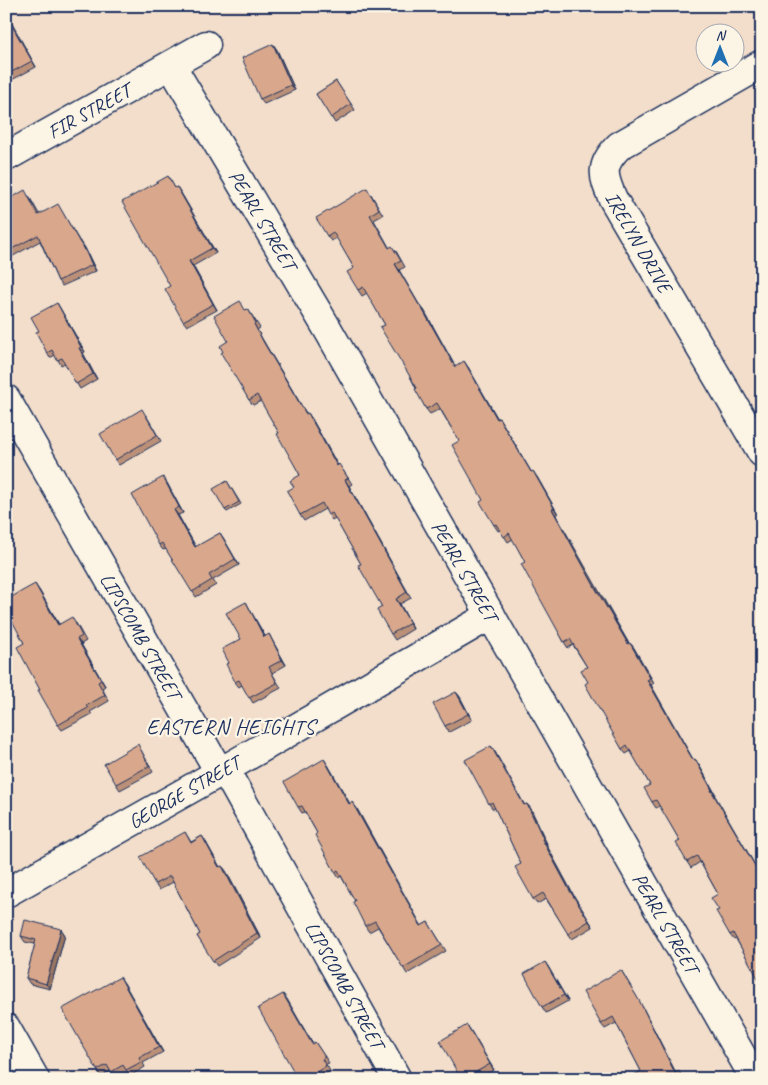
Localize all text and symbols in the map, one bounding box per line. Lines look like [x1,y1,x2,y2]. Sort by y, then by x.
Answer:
north arrow [696,22,746,72]
text: N [716,27,727,44]
street label: FIR STREET [43,76,139,144]
street label: PEARL STREET [223,166,304,278]
street label: IRELYN DRIVE [600,187,679,300]
street label: PEARL STREET [426,517,505,629]
street label: LIPSCOMB STREET [94,569,189,707]
district label: EASTERN HEIGHTS [147,714,318,740]
street label: GEORGE STREET [124,748,248,834]
street label: PEARL STREET [627,869,706,981]
street label: LIPSCOMB STREET [299,917,392,1057]

